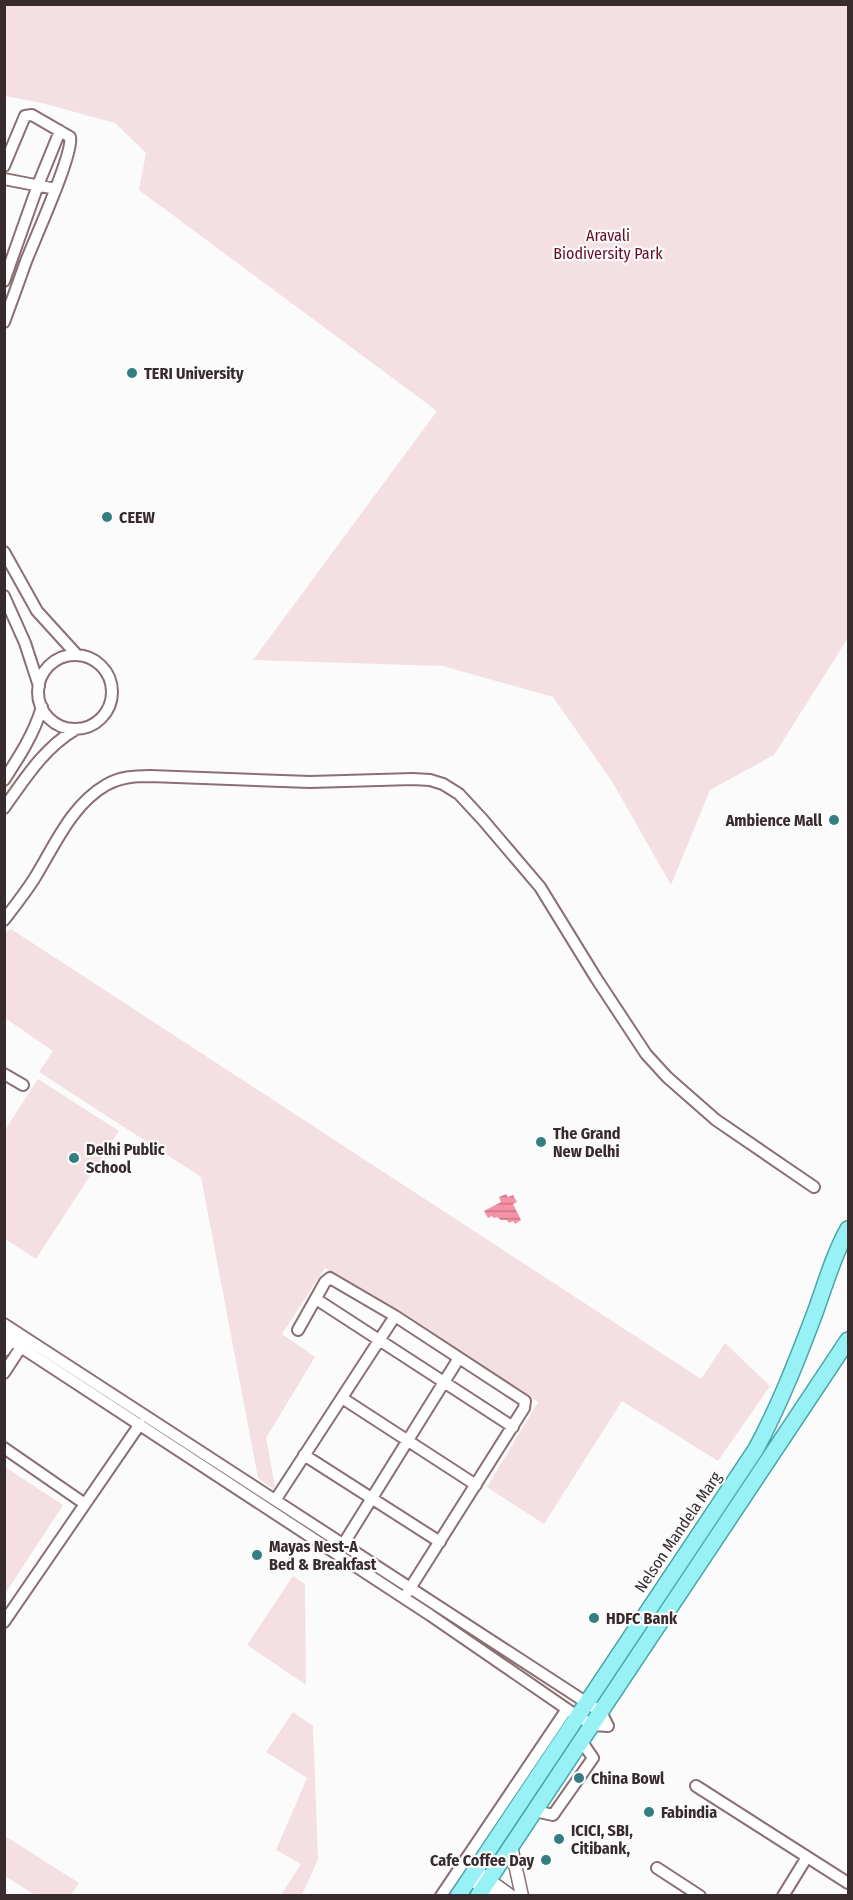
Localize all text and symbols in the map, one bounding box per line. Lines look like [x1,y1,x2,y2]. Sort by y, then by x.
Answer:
park label: Aravali Biodiversity Park [553,226,663,263]
place label: TERI University [144,364,244,383]
marker: TERI University [125,366,139,380]
place label: CEEW [119,508,156,527]
marker: CEEW [100,510,114,524]
place label: Ambience Mall [725,811,823,830]
marker: Ambience Mall [827,813,841,827]
place label: The Grand New Delhi [553,1124,621,1161]
marker: The Grand New Delhi [534,1135,548,1149]
place label: Delhi Public School [86,1140,165,1177]
marker: Delhi Public School [67,1151,81,1165]
street label: Nelson Mandela Marg [631,1468,726,1596]
place label: Mayas Nest-A Bed & Breakfast [269,1537,377,1574]
marker: Mayas Nest-A Bed & Breakfast [250,1548,264,1562]
place label: HDFC Bank [606,1609,678,1628]
marker: HDFC Bank [587,1611,601,1625]
place label: China Bowl [591,1769,665,1788]
marker: China Bowl [572,1771,586,1785]
place label: Fabindia [661,1803,717,1822]
marker: Fabindia [642,1805,656,1819]
place label: ICICI, SBI, Citibank, [571,1821,633,1858]
marker: ICICI, SBI, Citibank, [552,1832,566,1846]
place label: Cafe Coffee Day [430,1851,534,1870]
marker: Cafe Coffee Day [539,1853,553,1867]

